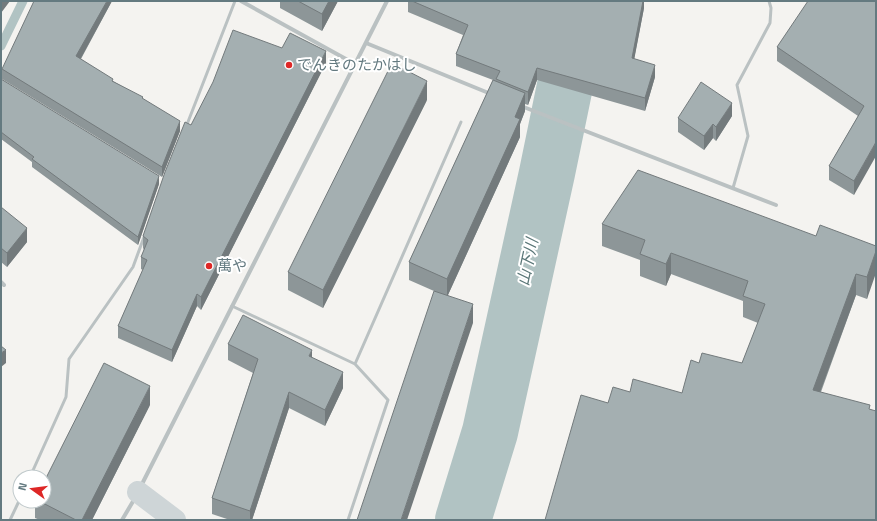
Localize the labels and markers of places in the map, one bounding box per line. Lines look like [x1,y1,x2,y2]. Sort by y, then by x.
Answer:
place label: でんきのたかはし [297,53,416,76]
marker: でんきのたかはし [284,60,294,70]
place label: 萬や [217,254,247,277]
marker: 萬や [204,261,214,271]

